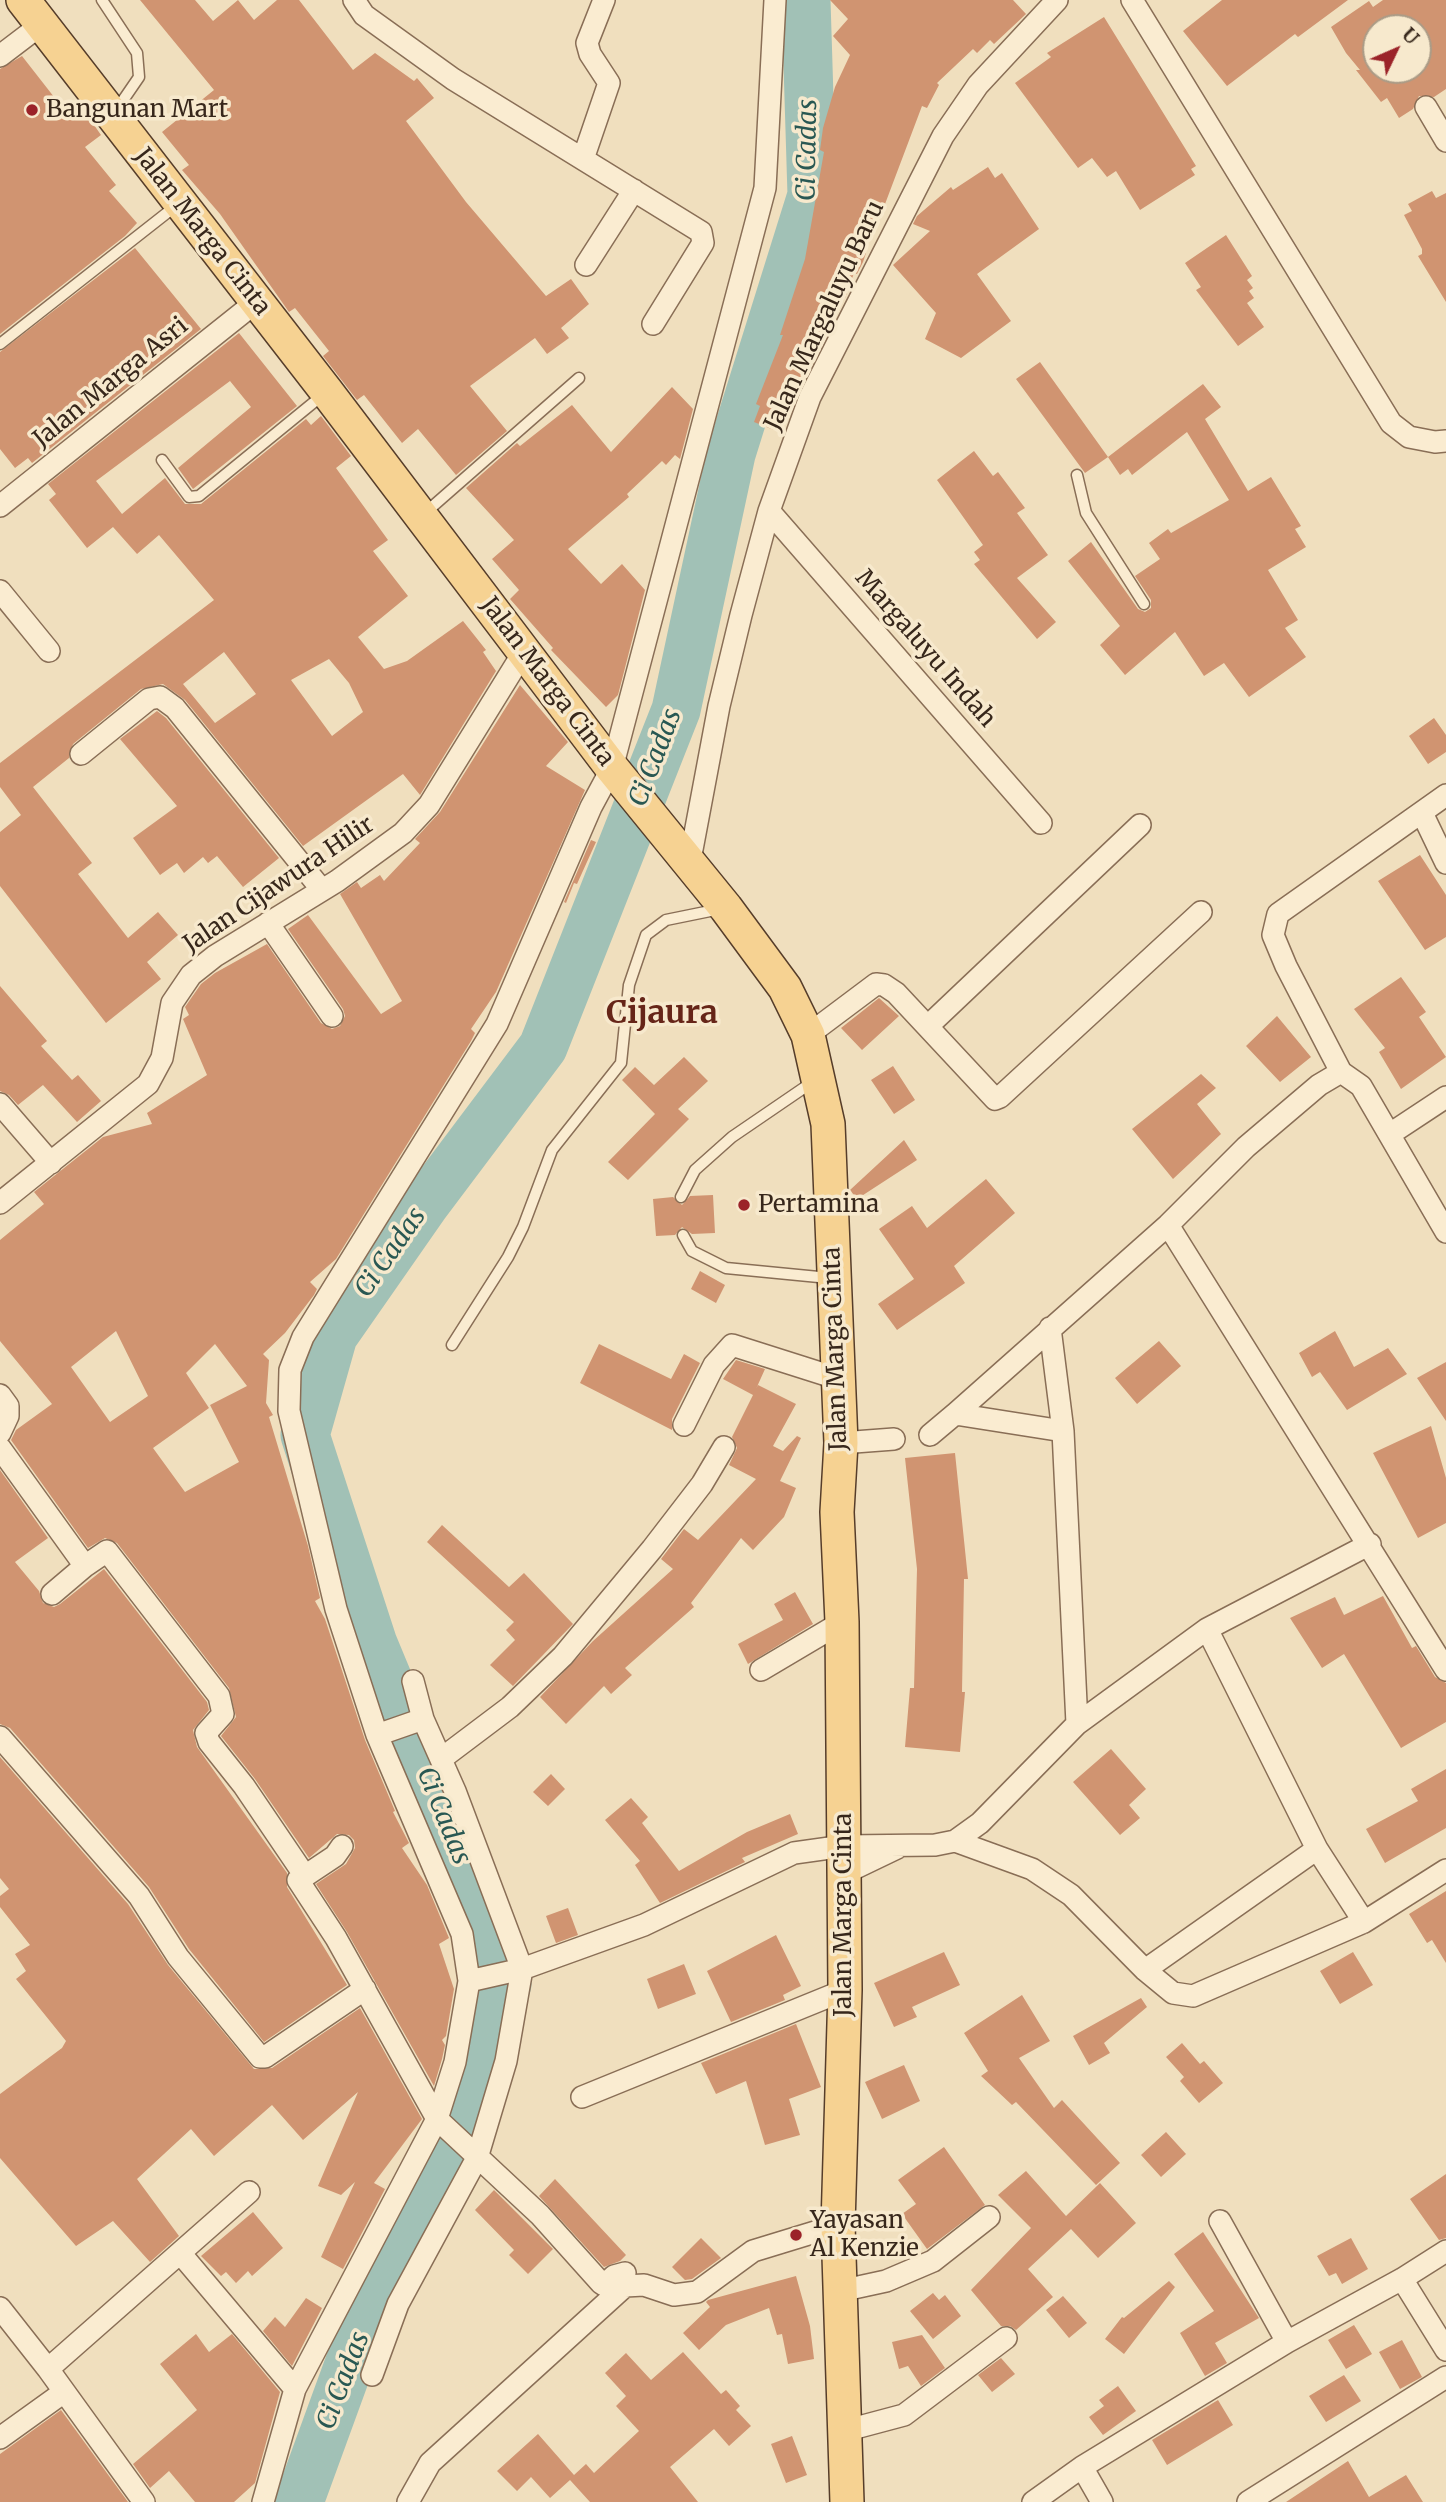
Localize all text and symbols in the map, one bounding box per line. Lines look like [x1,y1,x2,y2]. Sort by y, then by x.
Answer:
north arrow [1362,14,1432,84]
text: U [1397,22,1424,49]
place label: Bangunan Mart [46,96,228,124]
water label: Ci Cadas [792,99,824,201]
marker: Bangunan Mart [24,102,40,118]
street label: Jalan Marga Cinta [128,143,276,321]
street label: Jalan Margaluyu Baru [759,197,891,435]
street label: Jalan Marga Asri [28,312,194,454]
street label: Margaluyu Indah [849,564,1001,734]
street label: Jalan Marga Cinta [474,592,620,772]
water label: Ci Cadas [623,705,689,811]
street label: Jalan Cijawura Hilir [178,811,380,959]
district label: Cijaura [606,995,718,1033]
place label: Pertamina [758,1191,879,1219]
marker: Pertamina [736,1197,752,1213]
water label: Ci Cadas [349,1202,433,1304]
street label: Jalan Marga Cinta [818,1246,854,1452]
water label: Ci Cadas [409,1763,477,1869]
street label: Jalan Marga Cinta [830,1813,858,2017]
place label: Yayasan Al Kenzie [810,2207,919,2263]
marker: Yayasan Al Kenzie [788,2227,804,2243]
water label: Ci Cadas [311,2328,377,2434]

